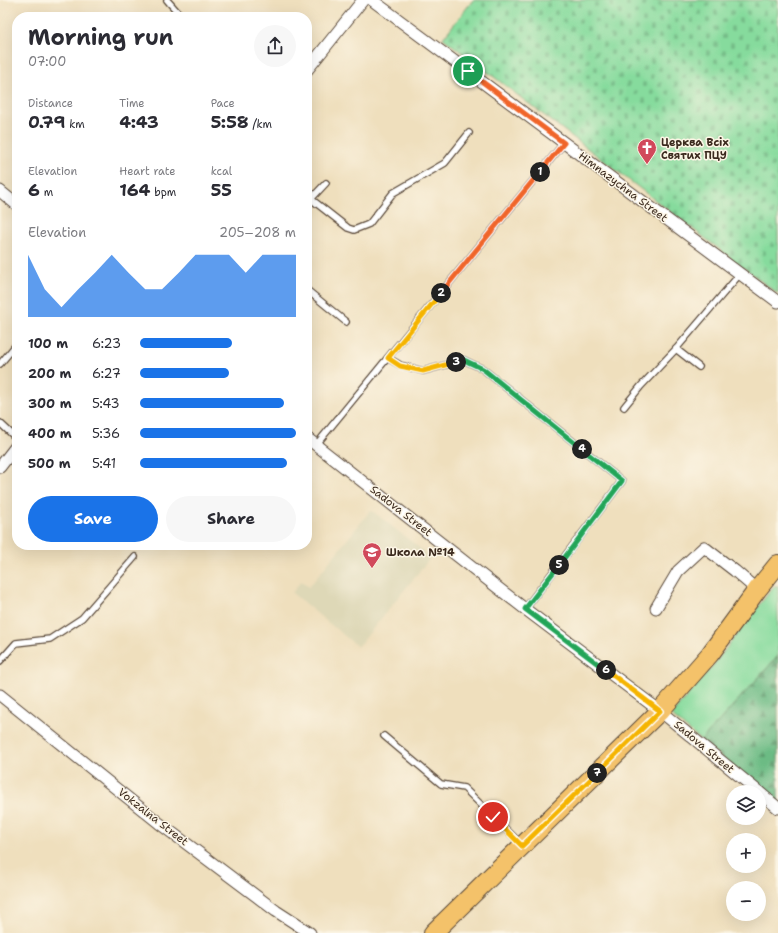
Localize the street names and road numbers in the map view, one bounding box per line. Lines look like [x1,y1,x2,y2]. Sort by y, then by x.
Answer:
street label: Himnazychna Street [575,148,671,226]
street label: Sadova Street [367,482,435,540]
street label: Sadova Street [671,717,738,777]
street label: Vokzalna Street [115,785,191,849]

